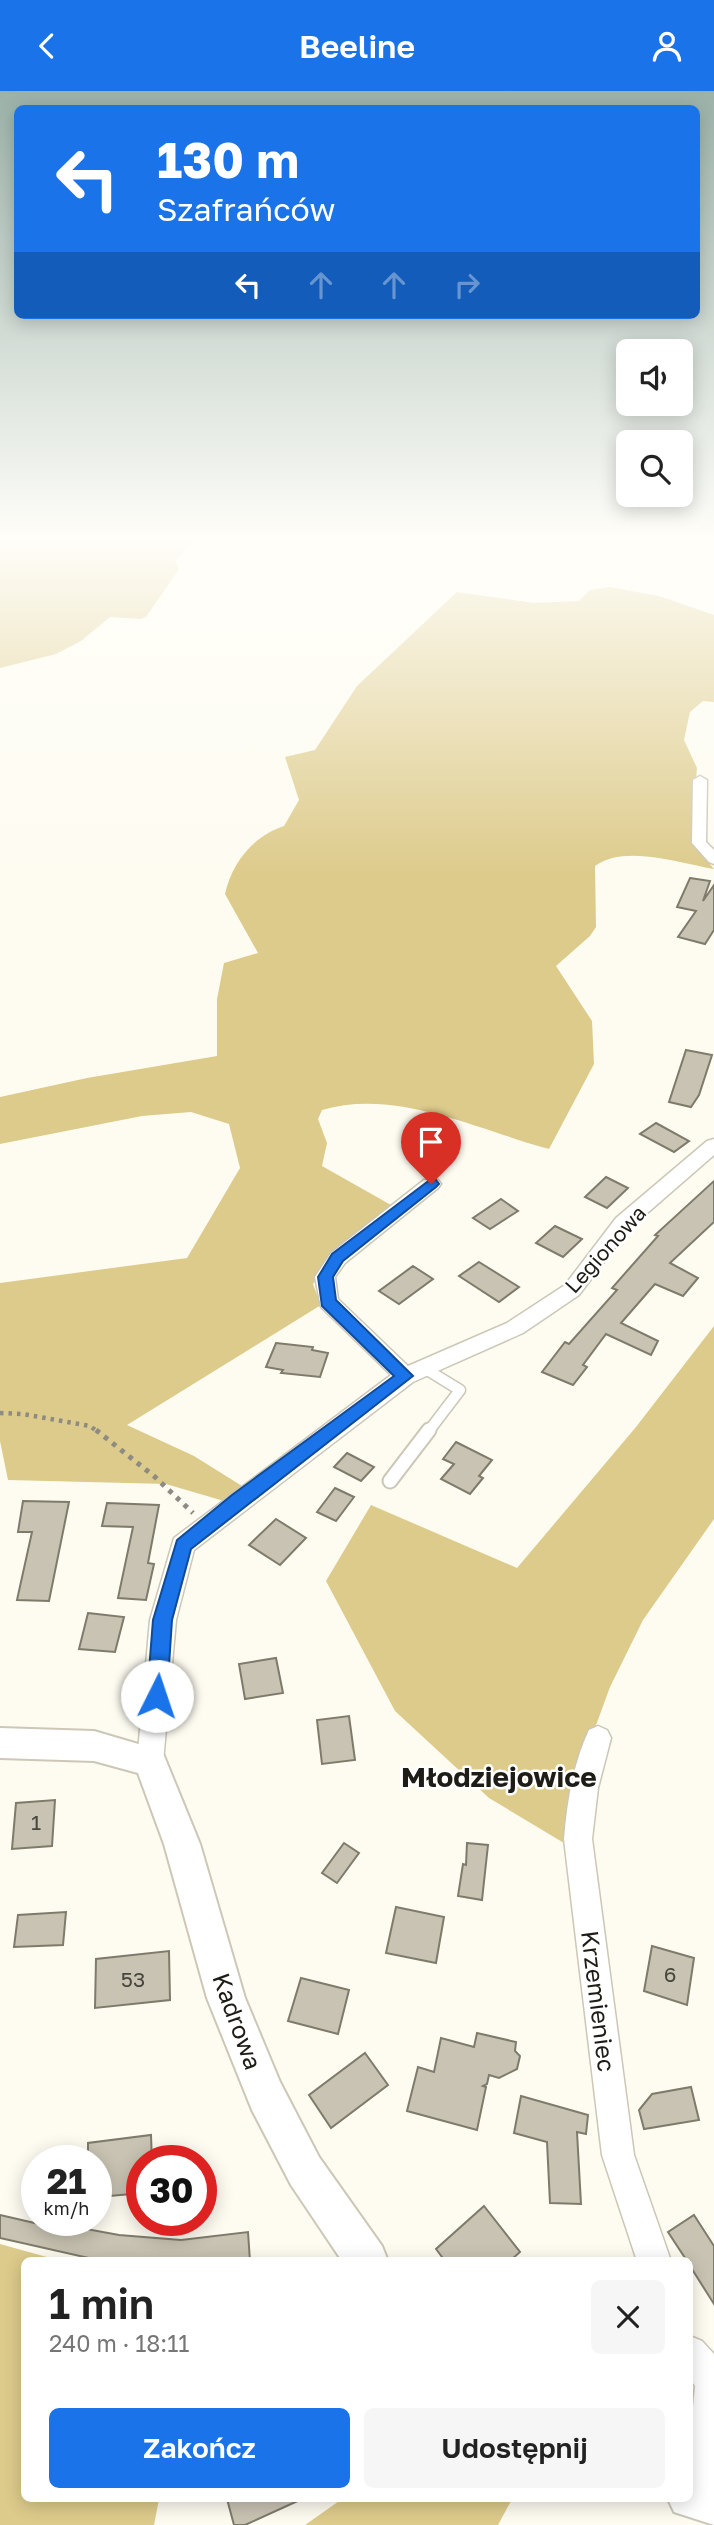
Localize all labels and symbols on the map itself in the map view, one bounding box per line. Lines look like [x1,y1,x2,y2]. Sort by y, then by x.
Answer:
pin [401,1112,461,1184]
street label: Legionowa [559,1200,651,1298]
position arrow [120,1659,194,1733]
district label: Młodziejowice [401,1760,597,1793]
house number: 1 [31,1809,41,1835]
street label: Krzemieniec [576,1929,622,2073]
house number: 6 [664,1961,676,1987]
house number: 53 [121,1966,145,1992]
street label: Kadrowa [207,1969,269,2073]
speed limit sign: 30 [126,2145,217,2236]

